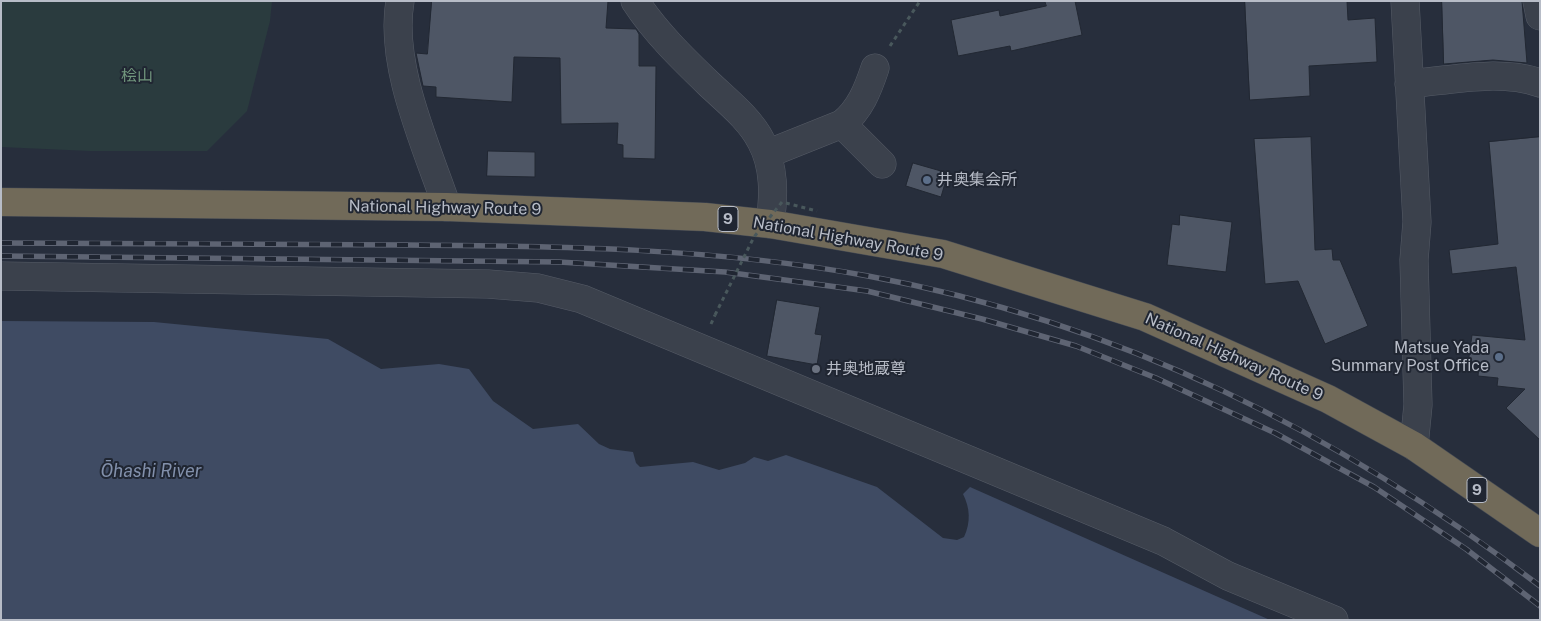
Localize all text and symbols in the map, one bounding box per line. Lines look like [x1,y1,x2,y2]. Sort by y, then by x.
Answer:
park label: 桧山 [121,66,153,86]
place label: 井奥集会所 [937,170,1017,190]
marker: 井奥集会所 [921,174,933,186]
street label: National Highway Route 9 [348,197,542,219]
road number: 9 [718,206,738,232]
street label: National Highway Route 9 [751,213,945,265]
street label: National Highway Route 9 [1142,309,1326,405]
place label: Matsue Yada Summary Post Office [1331,338,1489,376]
marker: Matsue Yada Summary Post Office [1493,351,1505,363]
place label: 井奥地蔵尊 [826,359,906,379]
marker: 井奥地蔵尊 [810,363,822,375]
water label: Ōhashi River [101,460,201,482]
road number: 9 [1467,478,1487,502]

